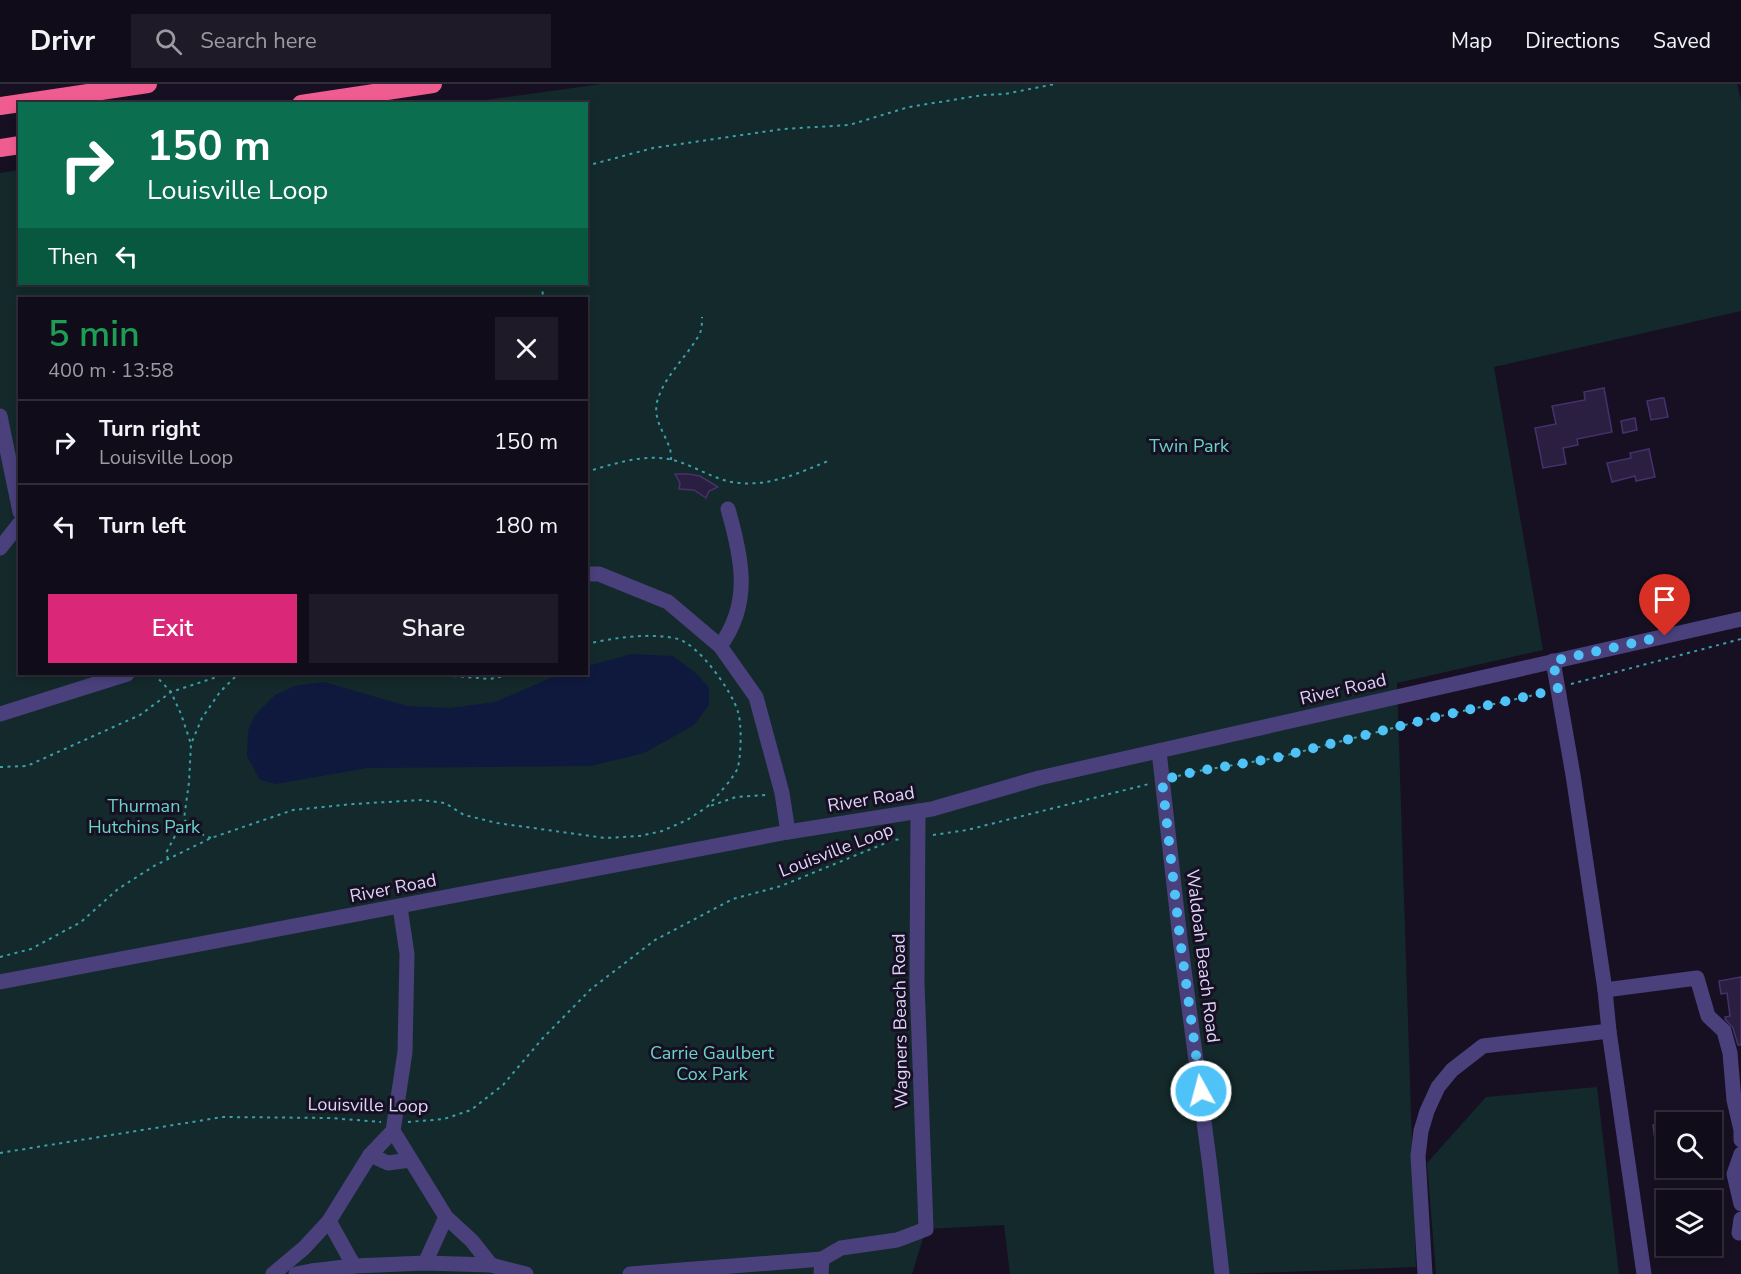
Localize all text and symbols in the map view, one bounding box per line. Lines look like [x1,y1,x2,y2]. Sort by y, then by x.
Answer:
search box [131,14,551,68]
text: Drivr [30,22,95,60]
icon: search [152,25,185,58]
text: Search here [200,26,317,56]
text: Map [1451,27,1492,55]
text: Directions [1525,27,1620,55]
text: Saved [1653,27,1711,55]
text: 150 m [147,118,271,175]
icon: right [48,126,126,204]
text: Louisville Loop [147,172,328,209]
icon: left [110,240,143,273]
text: Then [48,242,98,272]
text: 5 min [48,310,140,359]
button: close [495,317,558,380]
text: 400 m · 13:58 [48,357,174,384]
text: Turn right [99,414,200,444]
icon: right [48,426,81,459]
text: 150 m [494,427,558,457]
park label: Twin Park [1149,434,1230,458]
text: Louisville Loop [99,444,233,471]
icon: left [48,510,81,543]
text: Turn left [99,511,186,541]
text: 180 m [494,511,558,541]
pin [1639,574,1690,636]
icon: arrive [1648,583,1681,616]
button: Exit [48,594,297,663]
button: Share [309,594,558,663]
street label: River Road [1297,667,1389,711]
street label: River Road [826,780,916,818]
park label: Thurman Hutchins Park [88,794,201,839]
street label: Louisville Loop [775,817,897,883]
street label: River Road [348,868,438,908]
street label: Waldoah Beach Road [1180,868,1226,1044]
street label: Wagners Beach Road [886,933,914,1109]
park label: Carrie Gaulbert Cox Park [650,1041,775,1086]
position arrow [1169,1059,1233,1123]
street label: Louisville Loop [307,1092,429,1118]
map controls [1656,1112,1722,1256]
button: search [1656,1112,1722,1178]
button: layers [1656,1190,1722,1256]

